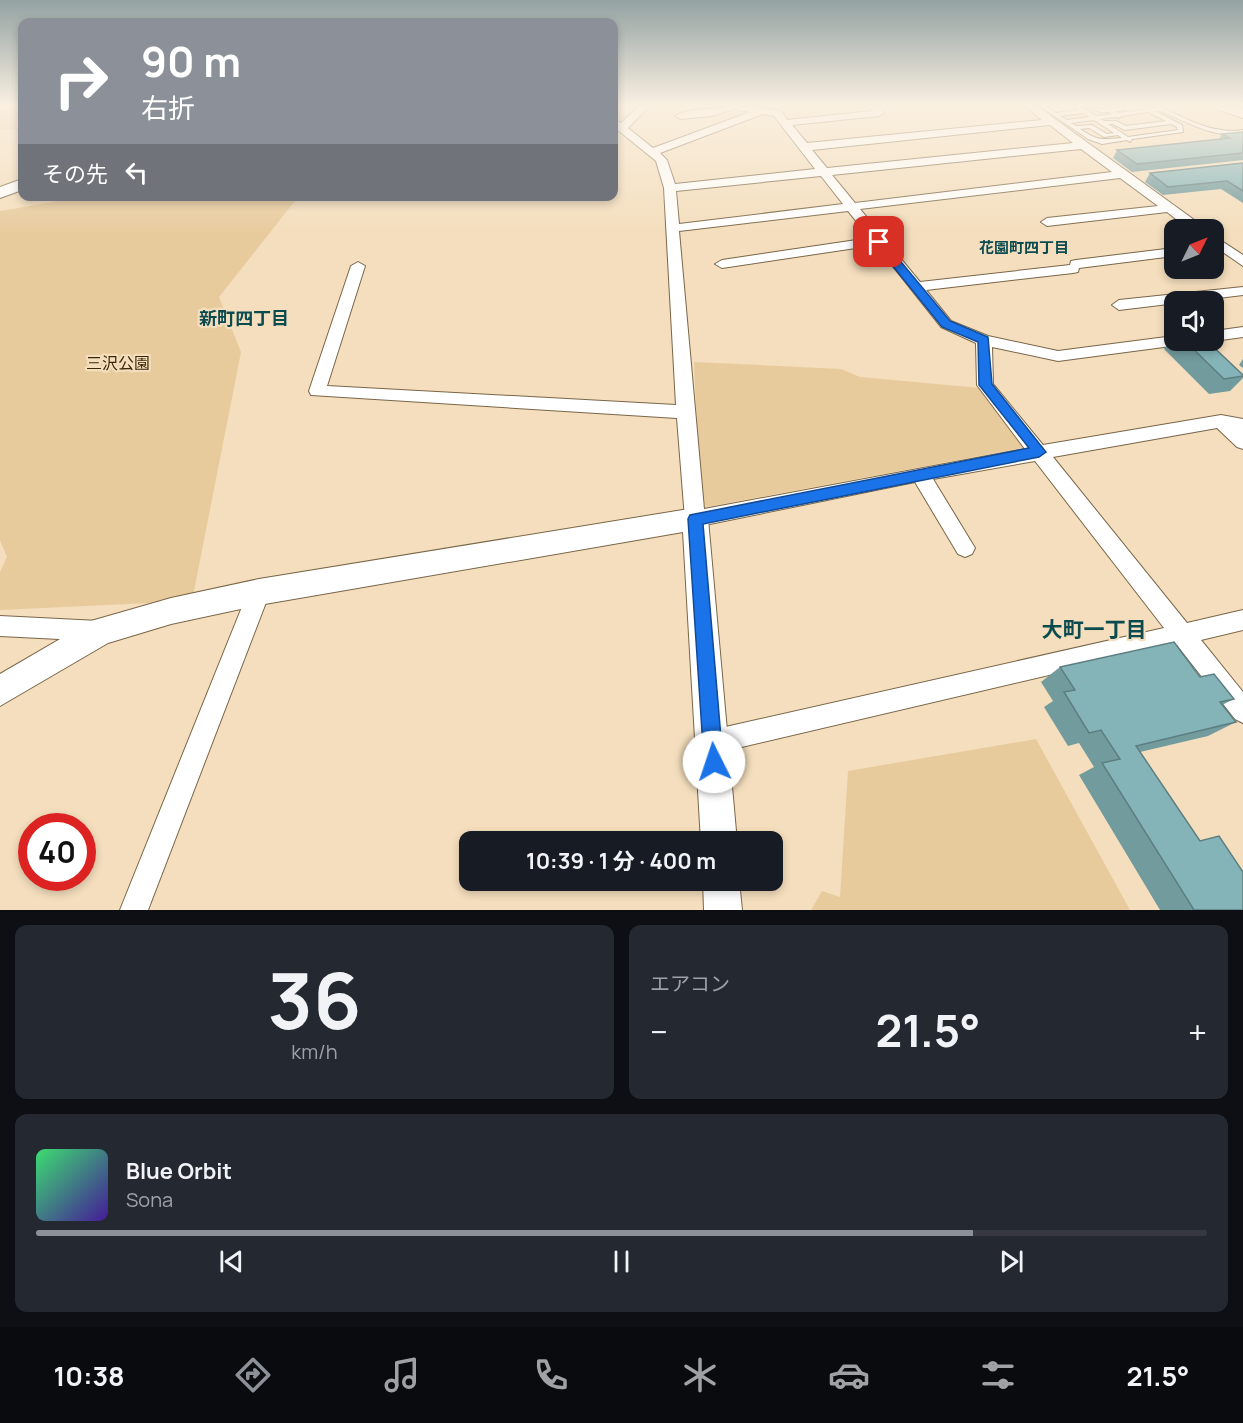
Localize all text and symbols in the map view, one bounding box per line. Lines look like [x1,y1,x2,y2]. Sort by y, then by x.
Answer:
text: 90 m [141,32,241,90]
icon: right [42,42,120,120]
text: 右折 [141,89,195,126]
icon: left [120,156,153,189]
text: その先 [42,159,108,189]
pin [853,216,904,267]
north arrow [1164,219,1224,279]
map controls [1164,219,1224,351]
icon: arrive [862,225,895,258]
district label: 花園町四丁目 [979,237,1069,258]
button: sound [1164,291,1224,351]
district label: 新町四丁目 [199,306,289,330]
park label: 三沢公園 [86,352,150,374]
district label: 大町一丁目 [1042,615,1147,643]
position arrow [682,730,746,794]
speed limit sign: 40 [18,813,96,891]
text: 10:39 · 1 分 · 400 m [526,846,716,876]
text: 36 [268,946,361,1052]
text: エアコン [650,970,730,997]
text: 21.5° [875,999,980,1061]
text: − [650,1009,668,1054]
text: + [1188,1009,1207,1054]
text: km/h [291,1038,338,1065]
text: Blue Orbit [126,1156,232,1186]
text: Sona [126,1186,173,1213]
icon: previous [215,1245,248,1278]
icon: pause [605,1245,638,1278]
icon: next [995,1245,1028,1278]
icon: directions [232,1354,274,1396]
icon: music [381,1354,423,1396]
icon: phone [530,1354,572,1396]
icon: climate [679,1354,721,1396]
icon: car [828,1354,870,1396]
icon: filters [977,1354,1019,1396]
text: 10:38 [54,1357,125,1394]
text: 21.5° [1126,1357,1189,1394]

